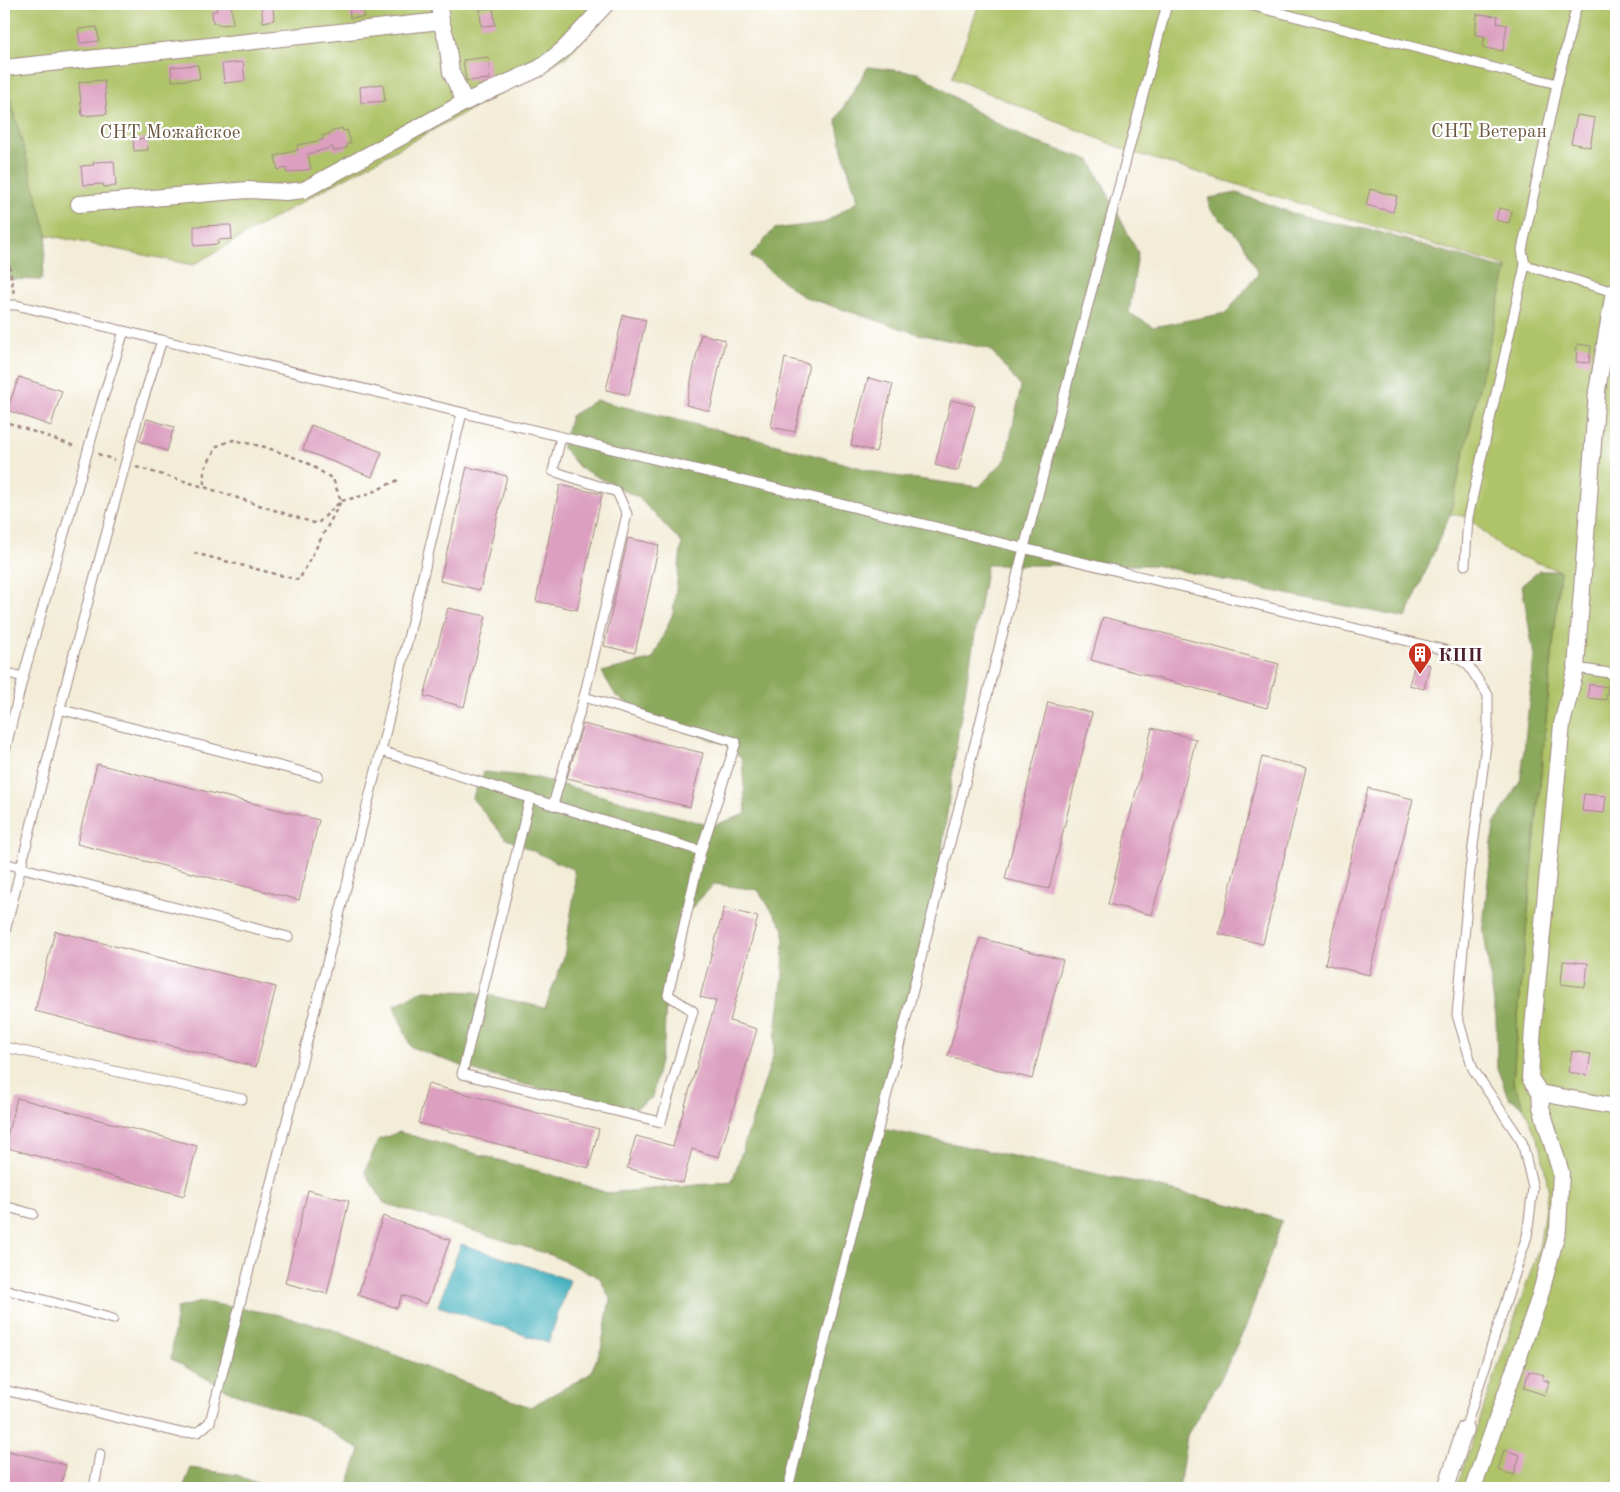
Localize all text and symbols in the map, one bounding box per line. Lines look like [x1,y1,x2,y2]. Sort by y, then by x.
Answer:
park label: СНТ Ветеран [1431,123,1547,142]
park label: СНТ Можайское [99,124,241,143]
building icon: КПП [1407,641,1433,675]
place label: КПП [1438,647,1483,666]

